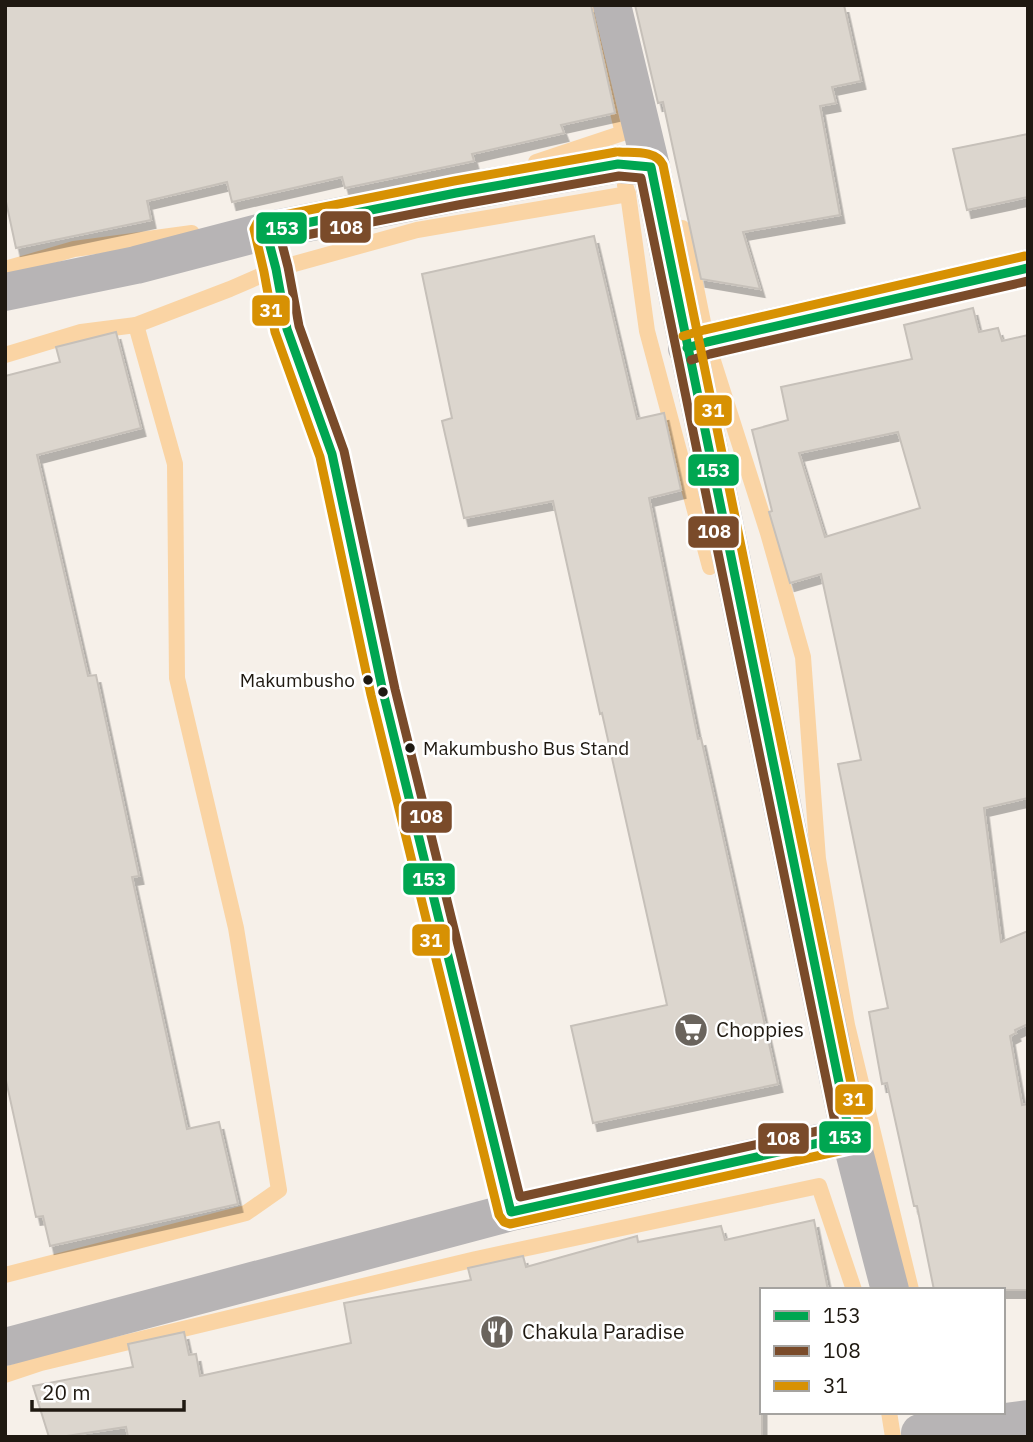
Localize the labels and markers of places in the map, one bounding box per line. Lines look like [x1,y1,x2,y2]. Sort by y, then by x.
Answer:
place label: Makumbusho [240,668,355,692]
marker: Makumbusho [361,673,375,687]
unlabelled marker [376,685,390,699]
place label: Makumbusho Bus Stand [423,736,629,760]
marker: Makumbusho Bus Stand [403,741,417,755]
supermarket icon: Choppies [672,1011,710,1049]
place label: Choppies [716,1015,804,1043]
restaurant icon: Chakula Paradise [478,1313,516,1351]
place label: Chakula Paradise [522,1317,685,1345]

